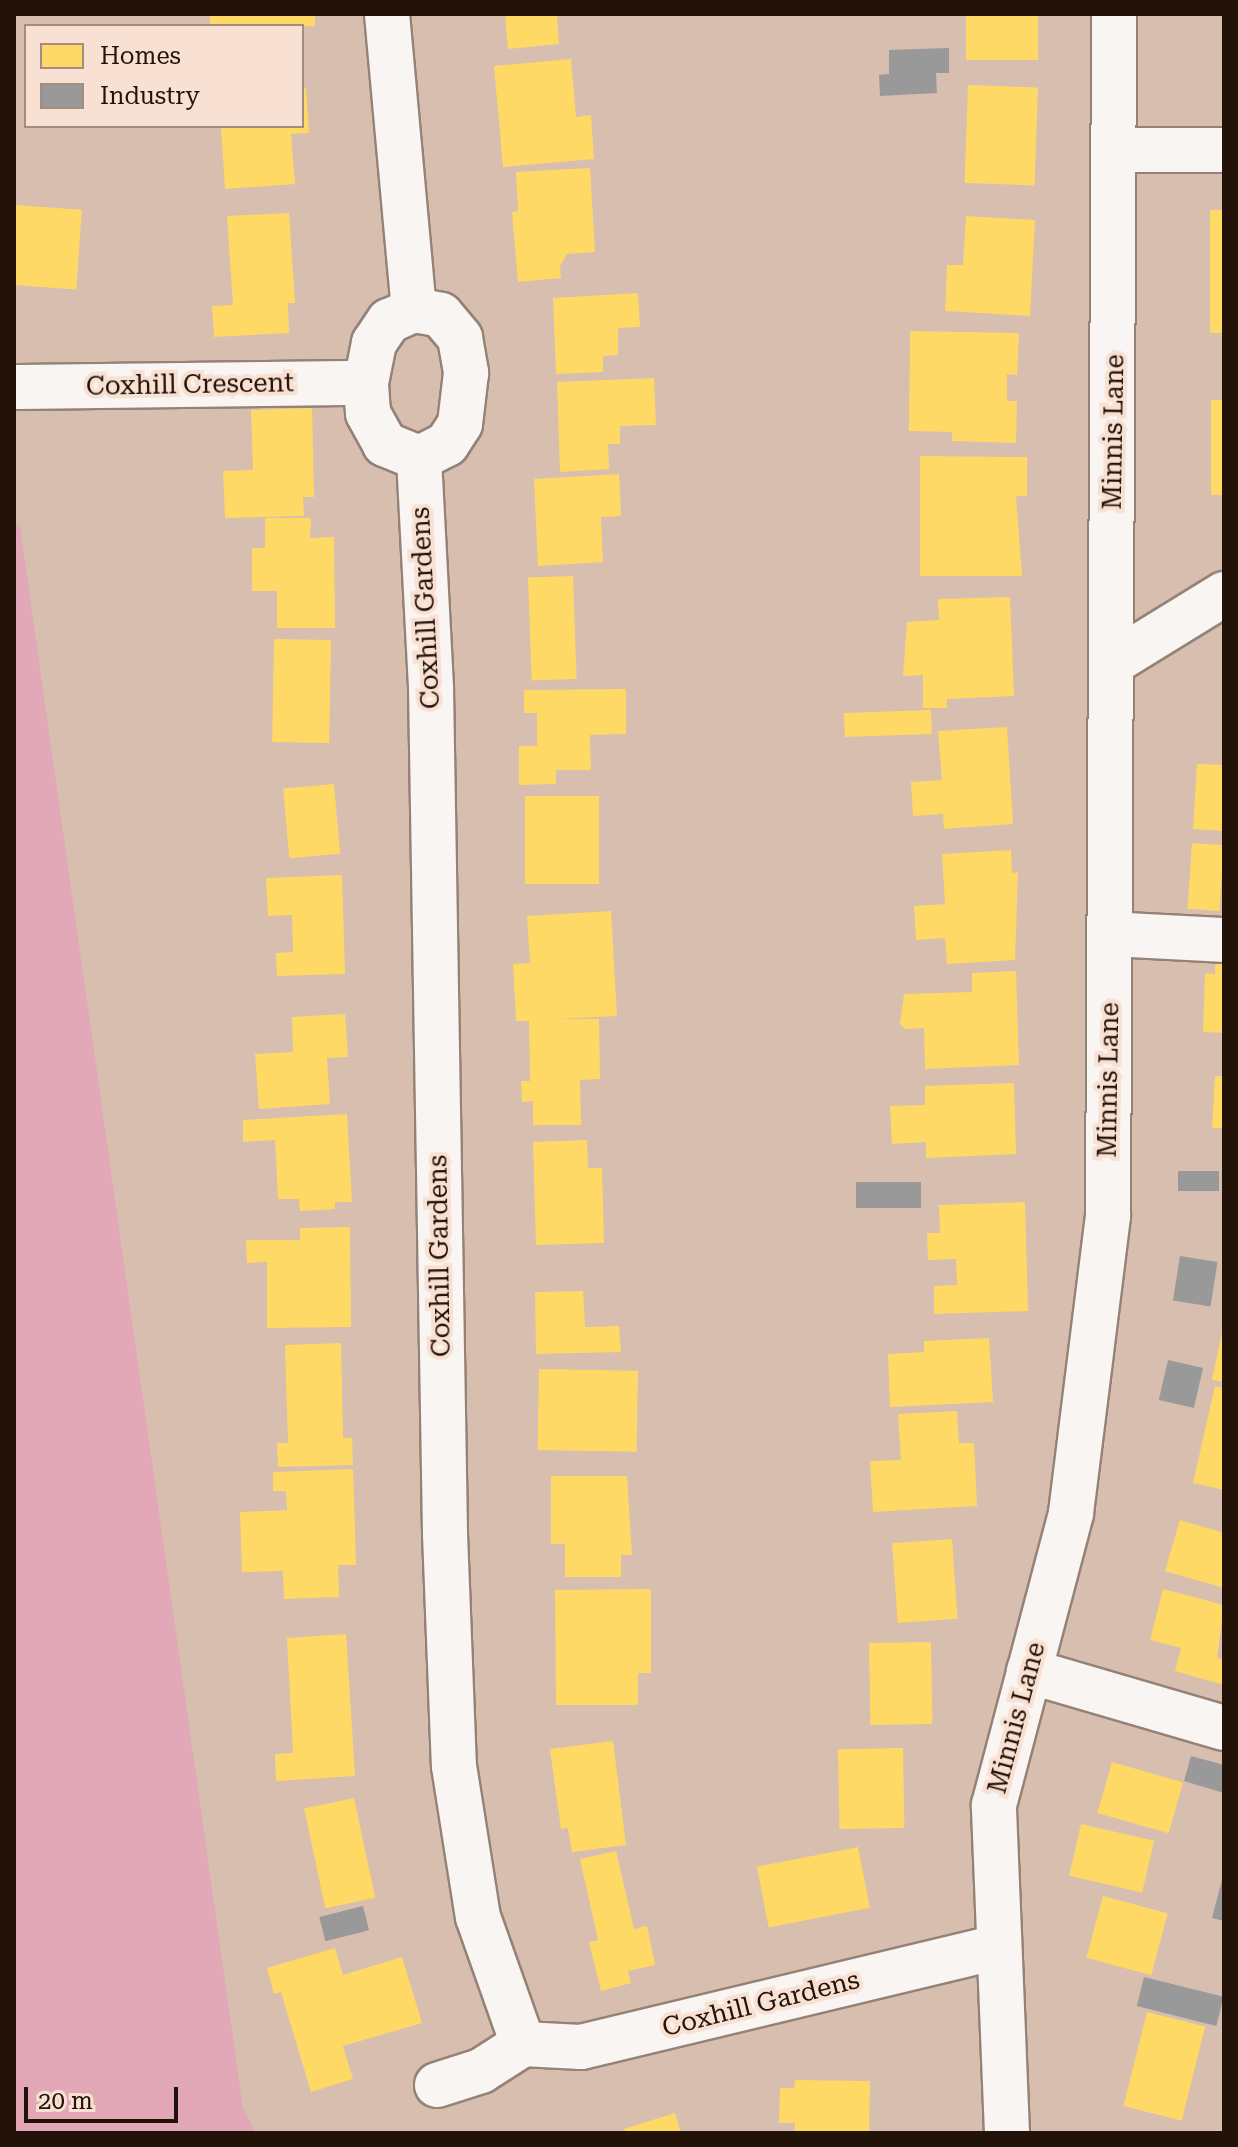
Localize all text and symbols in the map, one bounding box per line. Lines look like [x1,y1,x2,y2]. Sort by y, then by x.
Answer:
legend [24,24,304,128]
text: Homes [100,42,181,70]
text: Industry [100,82,200,110]
street label: Minnis Lane [1097,354,1131,510]
street label: Coxhill Crescent [86,368,294,402]
street label: Coxhill Gardens [405,506,447,710]
street label: Minnis Lane [1092,1002,1126,1158]
street label: Coxhill Gardens [423,1155,457,1357]
street label: Minnis Lane [982,1639,1052,1797]
street label: Coxhill Gardens [659,1964,863,2044]
scale bar [28,2071,182,2121]
text: 20 m [38,2087,93,2115]

